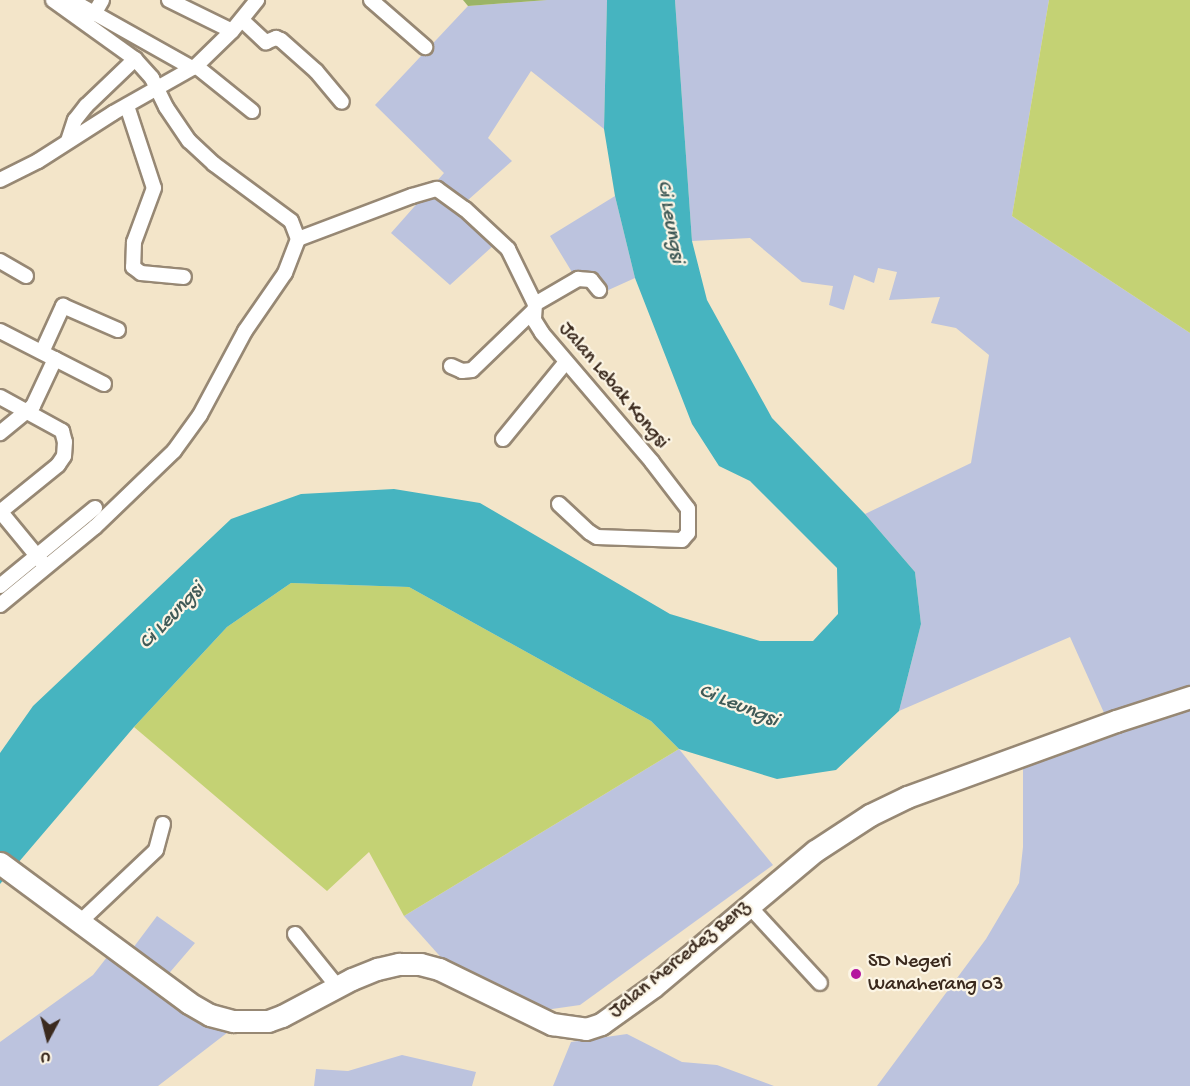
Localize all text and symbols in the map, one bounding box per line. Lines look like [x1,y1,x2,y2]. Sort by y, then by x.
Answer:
water label: Ci Leungsi [649,179,689,265]
street label: Jalan Lebak Kongsi [553,318,673,454]
water label: Ci Leungsi [135,578,211,656]
water label: Ci Leungsi [695,680,781,734]
street label: Jalan Mercedez Benz [605,896,755,1024]
place label: SD Negeri Wanaherang 03 [868,951,1003,998]
marker: SD Negeri Wanaherang 03 [849,967,863,981]
north arrow [18,1008,78,1068]
text: U [40,1046,51,1066]

